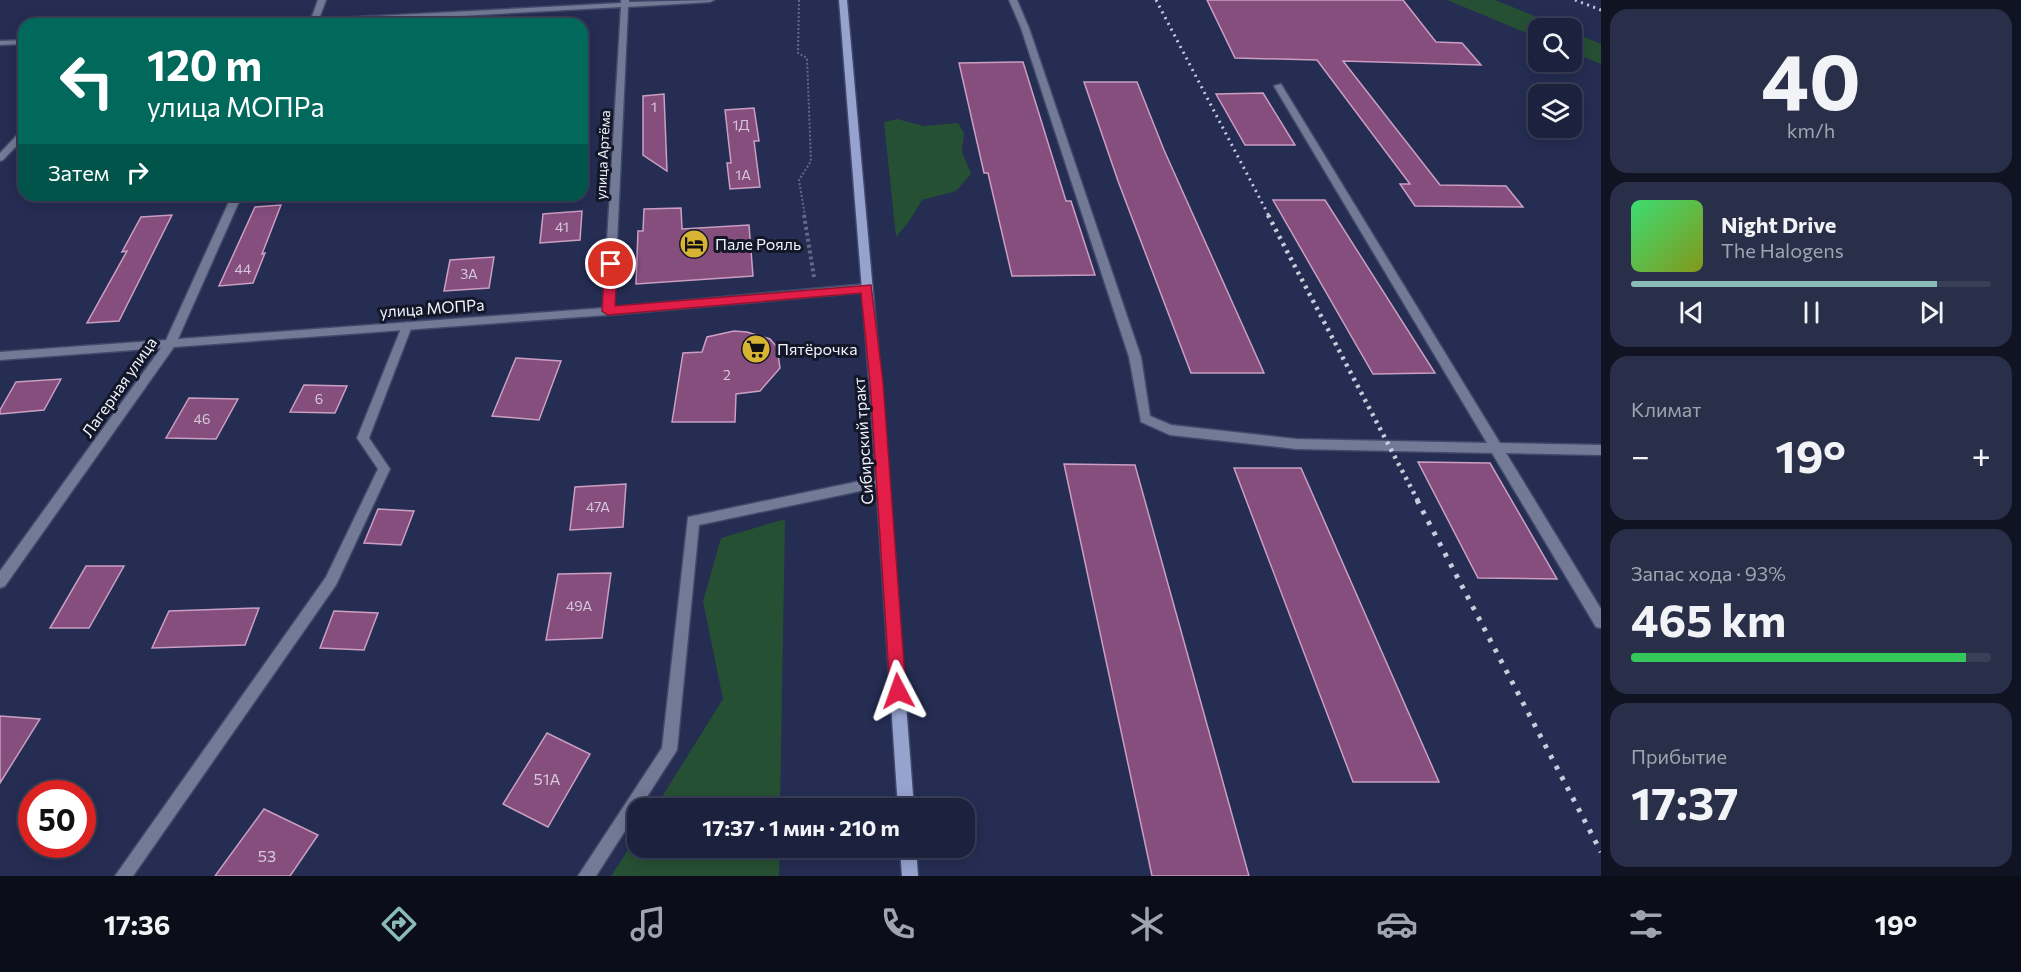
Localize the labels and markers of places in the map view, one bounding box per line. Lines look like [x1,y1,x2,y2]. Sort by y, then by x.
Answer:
hotel icon: Пале Рояль [678,228,710,260]
place label: Пале Рояль [715,234,801,253]
pin [585,238,636,289]
supermarket icon: Пятёрочка [740,333,772,365]
place label: Пятёрочка [777,339,857,358]

